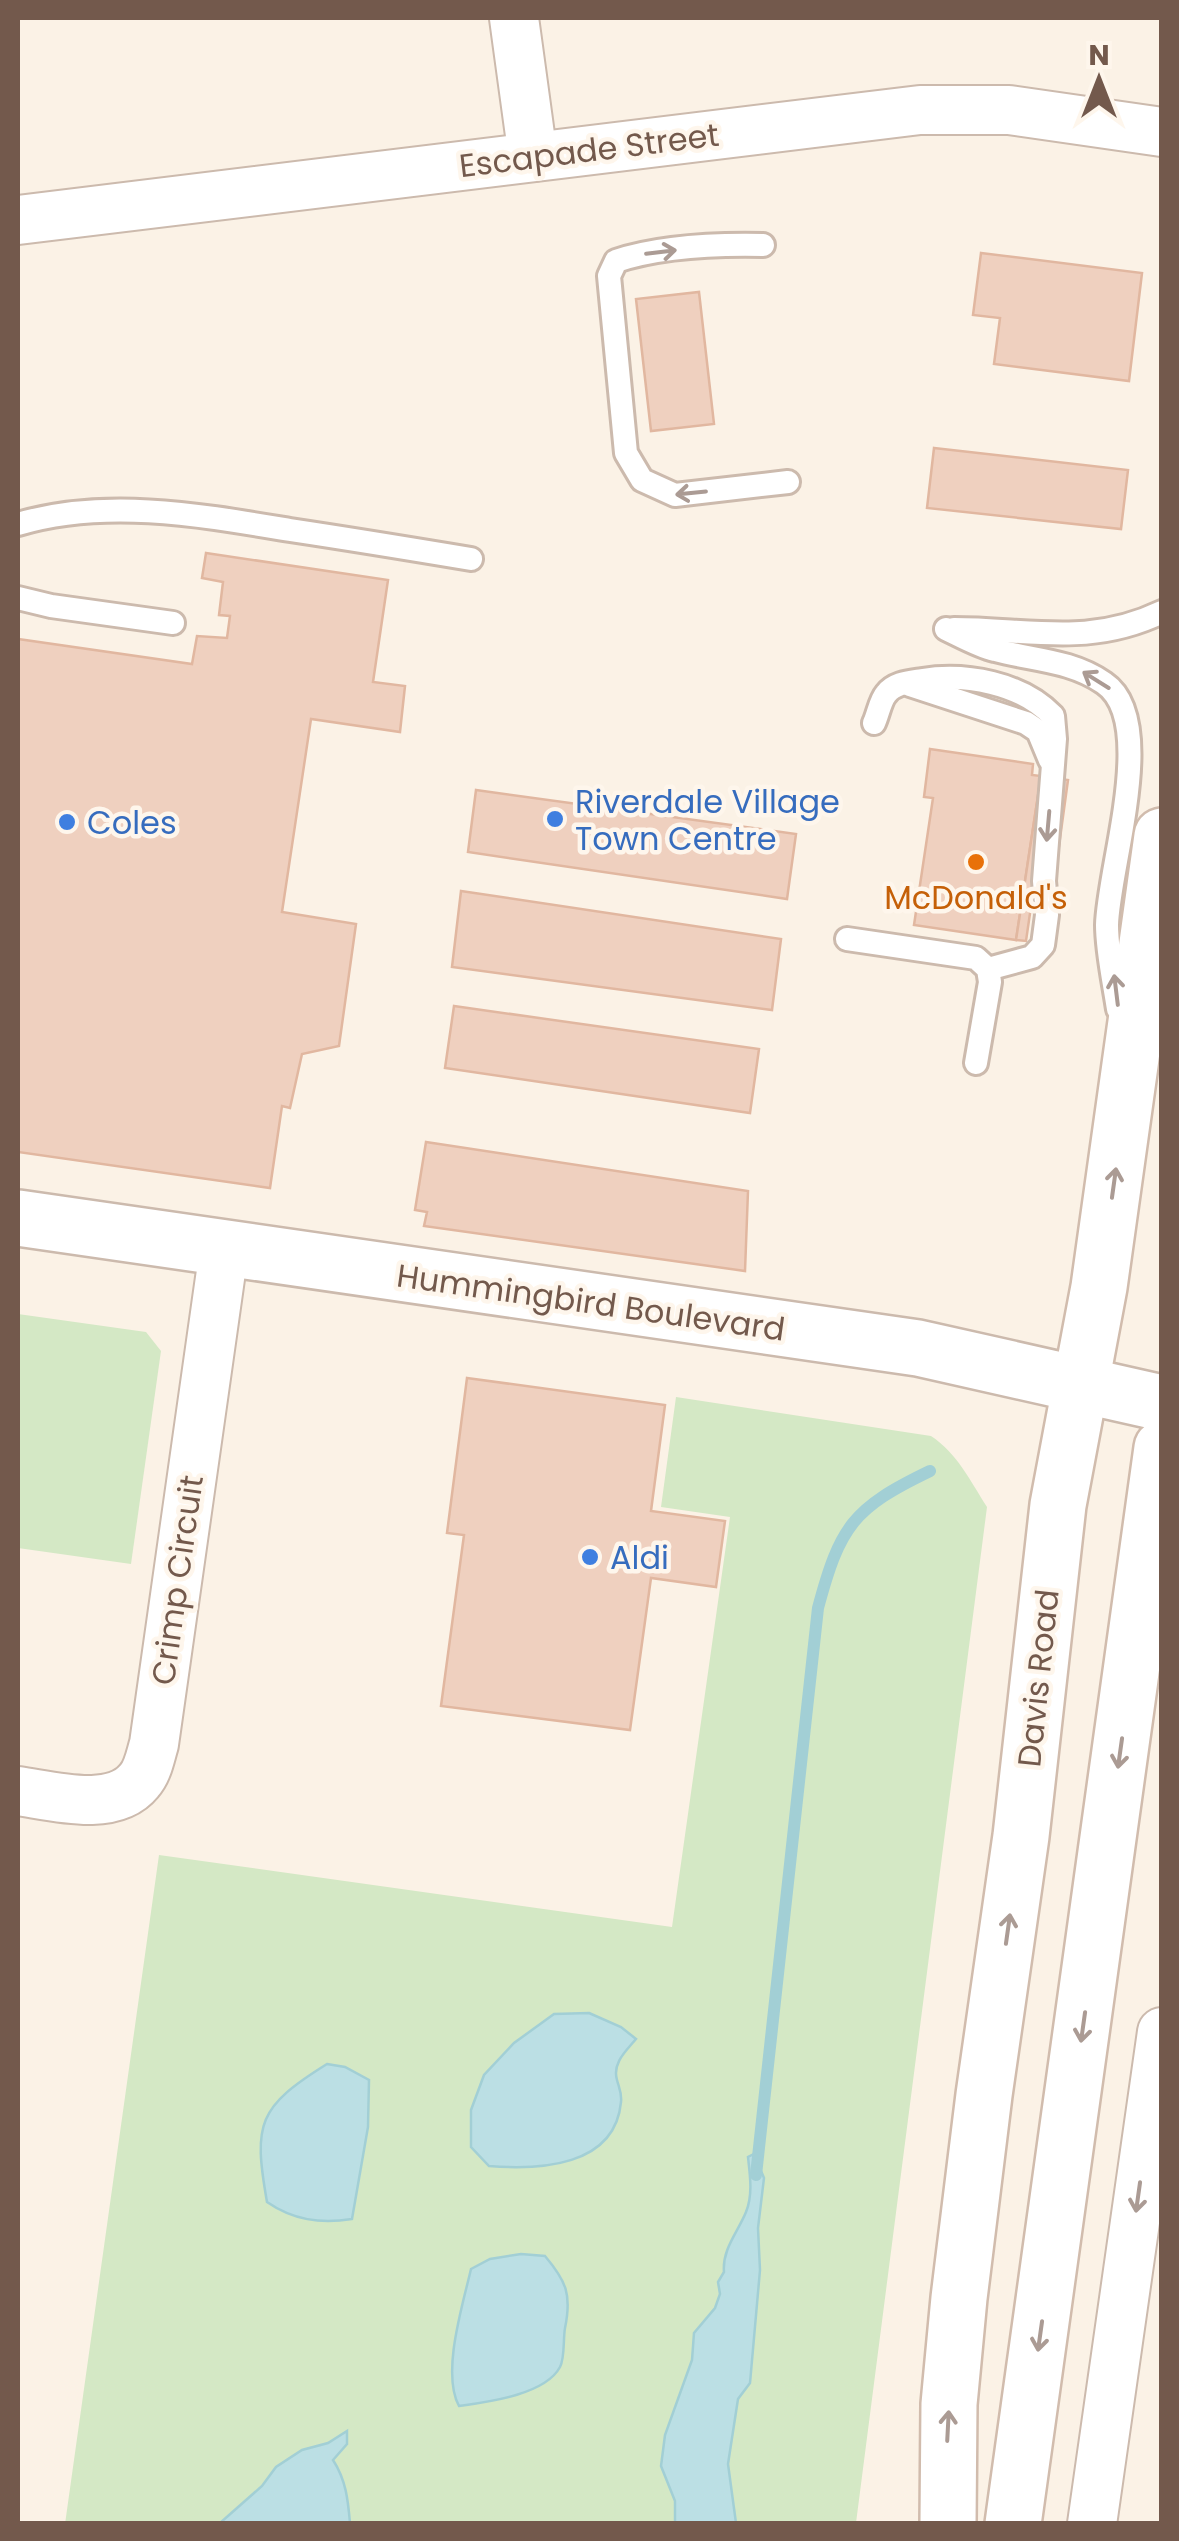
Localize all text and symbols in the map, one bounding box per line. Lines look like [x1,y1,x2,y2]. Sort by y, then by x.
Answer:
north arrow [1049,30,1149,130]
text: N [1088,36,1110,75]
street label: Escapade Street [457,112,721,188]
one-way arrow [644,242,677,261]
one-way arrow [675,484,708,503]
one-way arrow [1082,670,1110,690]
place label: Riverdale Village Town Centre [575,779,840,861]
place label: Coles [87,800,177,845]
marker: Riverdale Village Town Centre [544,808,566,830]
one-way arrow [1039,810,1058,842]
marker: Coles [56,811,78,833]
marker: McDonald's [965,851,987,873]
place label: McDonald's [884,875,1068,920]
one-way arrow [1106,974,1124,1006]
one-way arrow [1106,1167,1124,1199]
street label: Hummingbird Boulevard [394,1252,788,1352]
street label: Crimp Circuit [140,1472,214,1688]
place label: Aldi [610,1535,669,1580]
marker: Aldi [579,1546,601,1568]
street label: Davis Road [1006,1587,1070,1769]
one-way arrow [1111,1736,1129,1769]
one-way arrow [999,1913,1017,1945]
one-way arrow [1073,2010,1091,2042]
one-way arrow [1128,2181,1147,2213]
one-way arrow [1030,2320,1048,2352]
one-way arrow [939,2411,958,2443]

